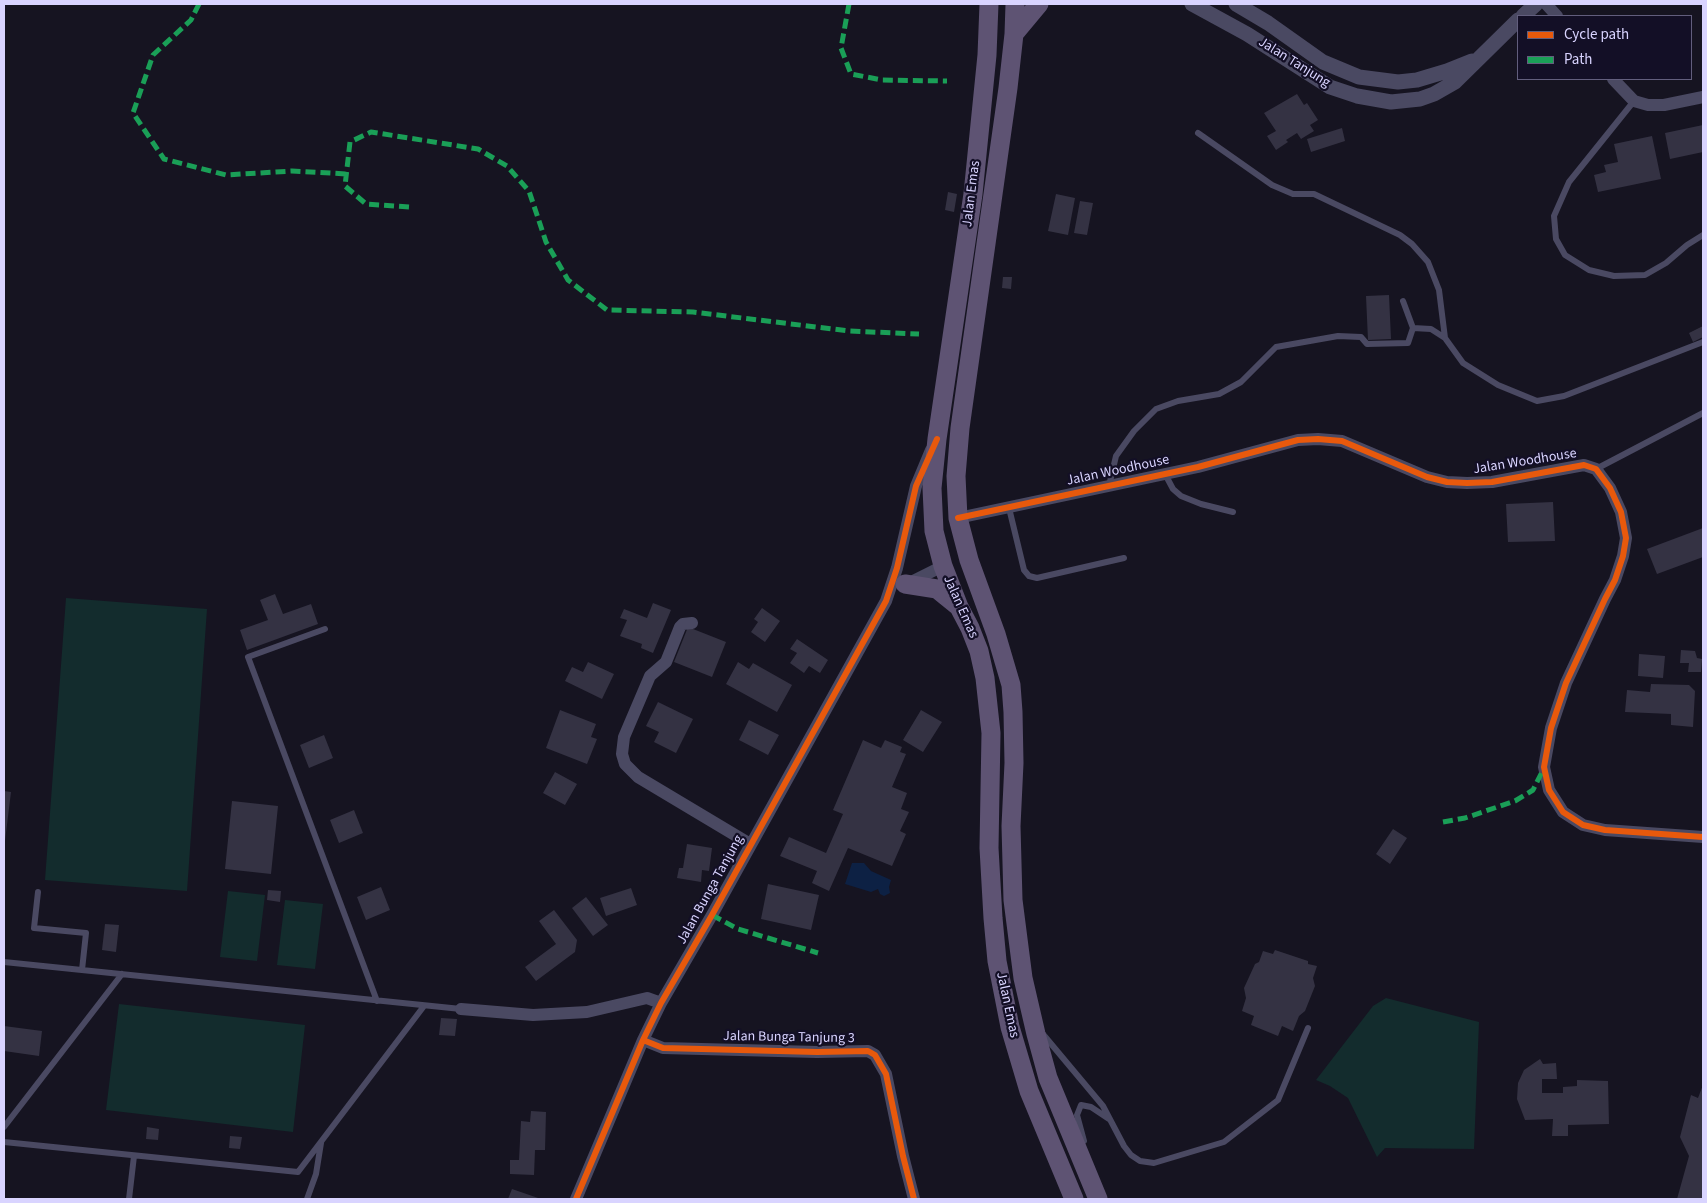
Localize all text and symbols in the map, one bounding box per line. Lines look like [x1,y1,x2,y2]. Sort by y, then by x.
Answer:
legend [1517,15,1692,80]
text: Cycle path [1564,24,1629,45]
street label: Jalan Tanjung [1255,34,1333,92]
text: Path [1564,49,1592,70]
street label: Jalan Emas [960,160,984,228]
street label: Jalan Woodhouse [1472,446,1578,478]
street label: Jalan Woodhouse [1065,452,1171,490]
street label: Jalan Emas [939,573,981,641]
street label: Jalan Bunga Tanjung [674,833,748,947]
street label: Jalan Emas [992,971,1022,1039]
street label: Jalan Bunga Tanjung 3 [723,1028,855,1048]

